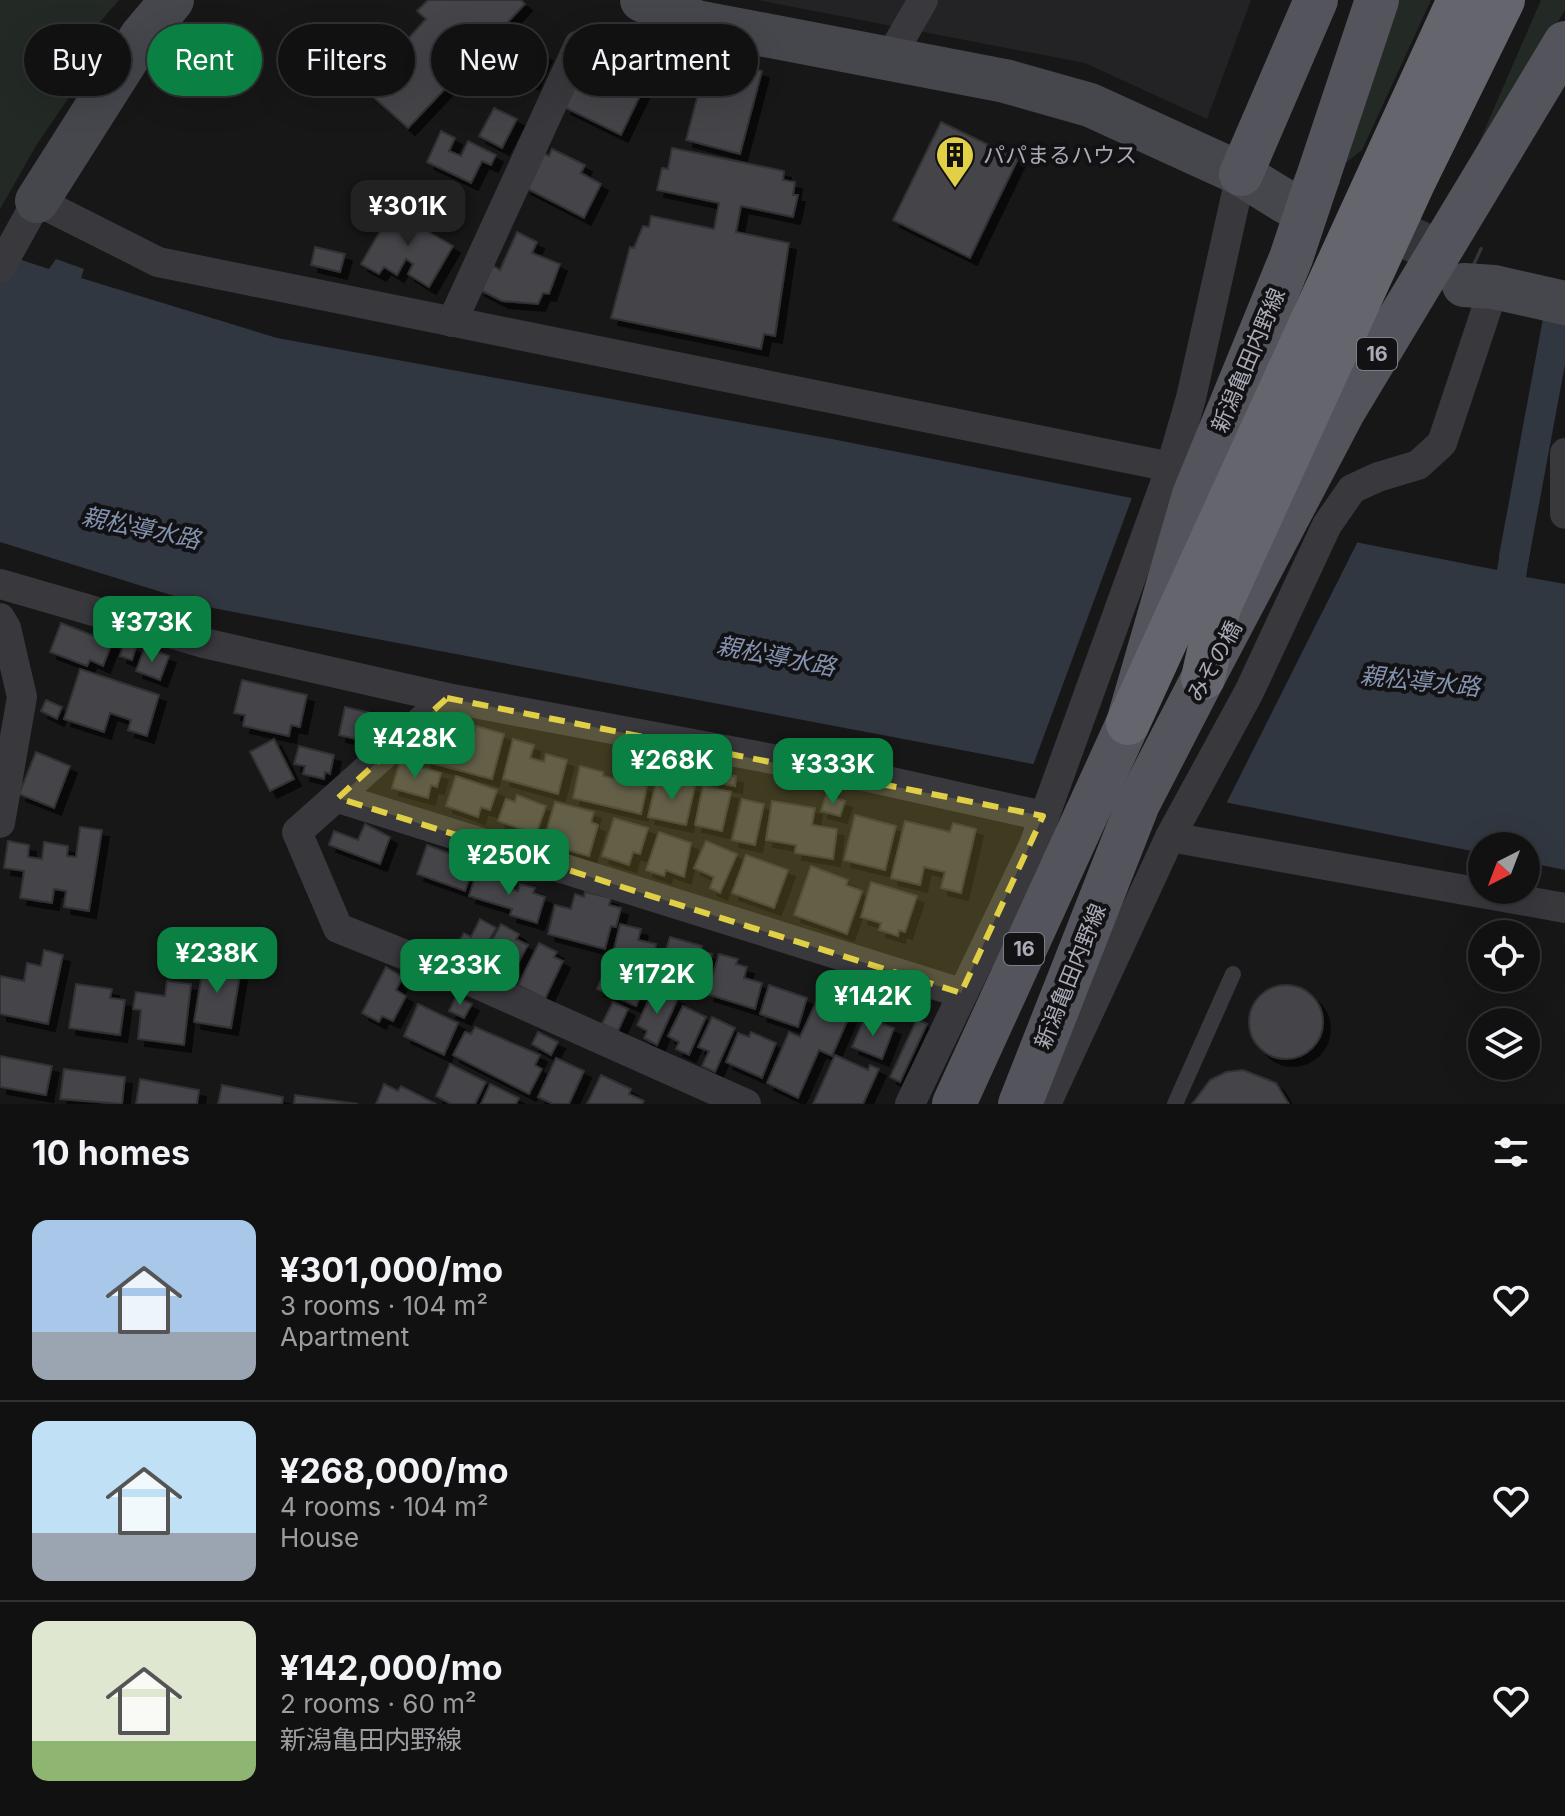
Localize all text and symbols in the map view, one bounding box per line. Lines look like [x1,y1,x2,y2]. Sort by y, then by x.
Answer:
chip: Buy [24,24,131,96]
chip: Rent [147,24,262,96]
chip: Filters [278,24,415,96]
chip: New [431,24,547,96]
chip: Apartment [563,24,758,96]
building icon: パパまるハウス [934,134,976,189]
place label: パパまるハウス [983,142,1137,168]
pin: ¥301K [352,180,464,248]
text: ¥301K [368,190,448,221]
street label: 新潟亀田内野線 [1206,284,1290,436]
road number: 16 [1357,338,1397,370]
water label: 親松導水路 [79,501,205,555]
pin: ¥373K [96,596,208,664]
text: ¥373K [111,606,193,637]
street label: みその橋 [1181,616,1247,706]
water label: 親松導水路 [714,630,840,682]
water label: 親松導水路 [1359,660,1483,702]
pin: ¥428K [359,712,471,780]
text: ¥428K [373,722,457,753]
pin: ¥268K [616,734,728,802]
pin: ¥333K [777,738,889,806]
text: ¥268K [630,744,714,775]
text: ¥333K [791,748,875,779]
pin: ¥250K [453,829,565,897]
north arrow [1468,832,1540,904]
map controls [1468,832,1540,1080]
text: ¥250K [467,839,551,870]
street label: 新潟亀田内野線 [1029,900,1111,1052]
button: locate [1468,920,1540,992]
pin: ¥238K [161,927,273,995]
road number: 16 [1004,933,1044,965]
text: ¥238K [175,937,259,968]
pin: ¥233K [404,939,516,1007]
pin: ¥172K [601,948,713,1016]
text: ¥233K [418,949,502,980]
text: ¥172K [619,958,695,989]
pin: ¥142K [817,970,929,1038]
text: ¥142K [834,980,912,1011]
button: layers [1468,1008,1540,1080]
icon: filters [1489,1130,1533,1174]
text: 10 homes [32,1132,190,1173]
text: ¥301,000/mo [280,1249,503,1290]
icon: home [96,1252,192,1348]
icon: heart [1489,1278,1533,1322]
text: 3 rooms · 104 m² [280,1290,488,1321]
text: Apartment [280,1321,409,1352]
text: ¥268,000/mo [280,1450,509,1491]
icon: home [96,1453,192,1549]
icon: heart [1489,1479,1533,1523]
text: 4 rooms · 104 m² [280,1491,489,1522]
text: House [280,1522,359,1553]
text: ¥142,000/mo [280,1647,503,1688]
icon: home [96,1653,192,1749]
icon: heart [1489,1679,1533,1723]
text: 2 rooms · 60 m² [280,1688,476,1719]
text: 新潟亀田内野線 [280,1724,462,1755]

